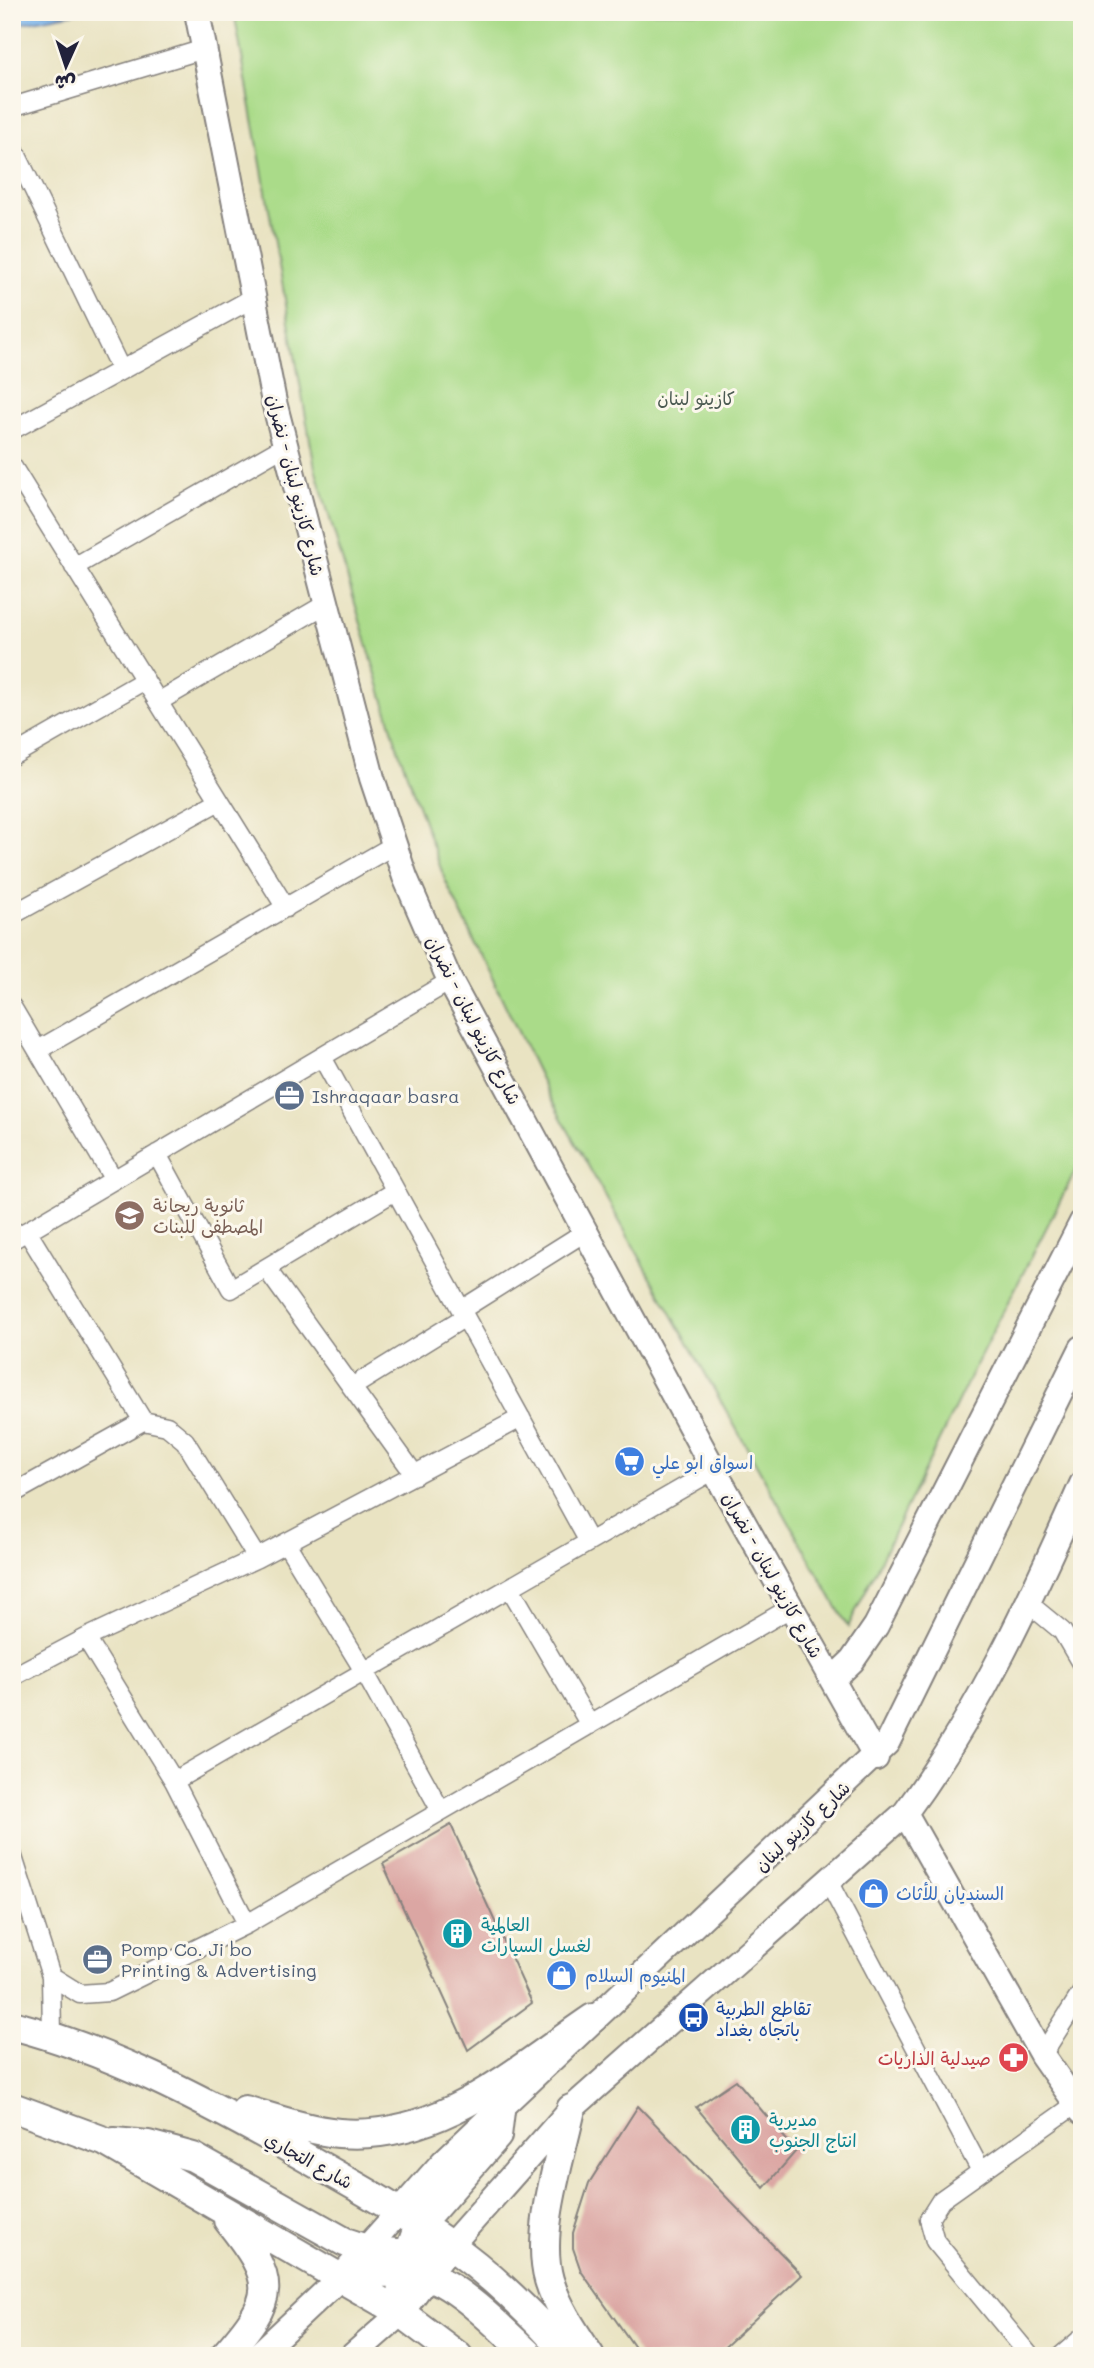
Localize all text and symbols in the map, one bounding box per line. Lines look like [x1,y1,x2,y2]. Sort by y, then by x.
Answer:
north arrow [32,32,102,102]
text: ش [54,70,76,97]
park label: كازينو لبنان [657,386,735,410]
street label: شارع كازينو لبنان - نضران [261,392,330,578]
street label: شارع كازينو لبنان - نضران [420,932,527,1109]
office icon: Ishraqaar basra [272,1079,306,1113]
place label: Ishraqaar basra [312,1084,459,1108]
place label: ثانوية ريحانة المصطفى للبنات [153,1193,263,1238]
school or university icon: ثانوية ريحانة المصطفى للبنات [113,1198,147,1232]
supermarket icon: اسواق ابو علي [612,1445,646,1479]
place label: اسواق ابو علي [652,1450,753,1479]
street label: شارع كازينو لبنان - نضران [717,1488,829,1663]
street label: شارع كازينو لبنان [749,1775,856,1877]
shop icon: السنديان للأثاث [856,1876,890,1910]
place label: السنديان للأثاث [896,1881,1004,1905]
place label: العالمية لغسل السيارات [481,1912,591,1957]
building icon: العالمية لغسل السيارات [441,1917,475,1951]
place label: Pomp Co. Ji bo Printing & Advertising [121,1937,317,1982]
office icon: Pomp Co. Ji bo Printing & Advertising [81,1942,115,1976]
shop icon: المنيوم السلام [545,1958,579,1992]
place label: المنيوم السلام [585,1963,686,1990]
place label: تقاطع الطربية باتجاه بغداد [716,1996,812,2041]
bus stop icon: تقاطع الطربية باتجاه بغداد [676,2001,710,2035]
pharmacy icon: صيدلية الذاريات [997,2041,1031,2075]
place label: صيدلية الذاريات [878,2046,991,2070]
place label: مديرية انتاج الجنوب [769,2107,857,2153]
building icon: مديرية انتاج الجنوب [729,2112,763,2146]
street label: شارع التجاري [260,2126,357,2196]

